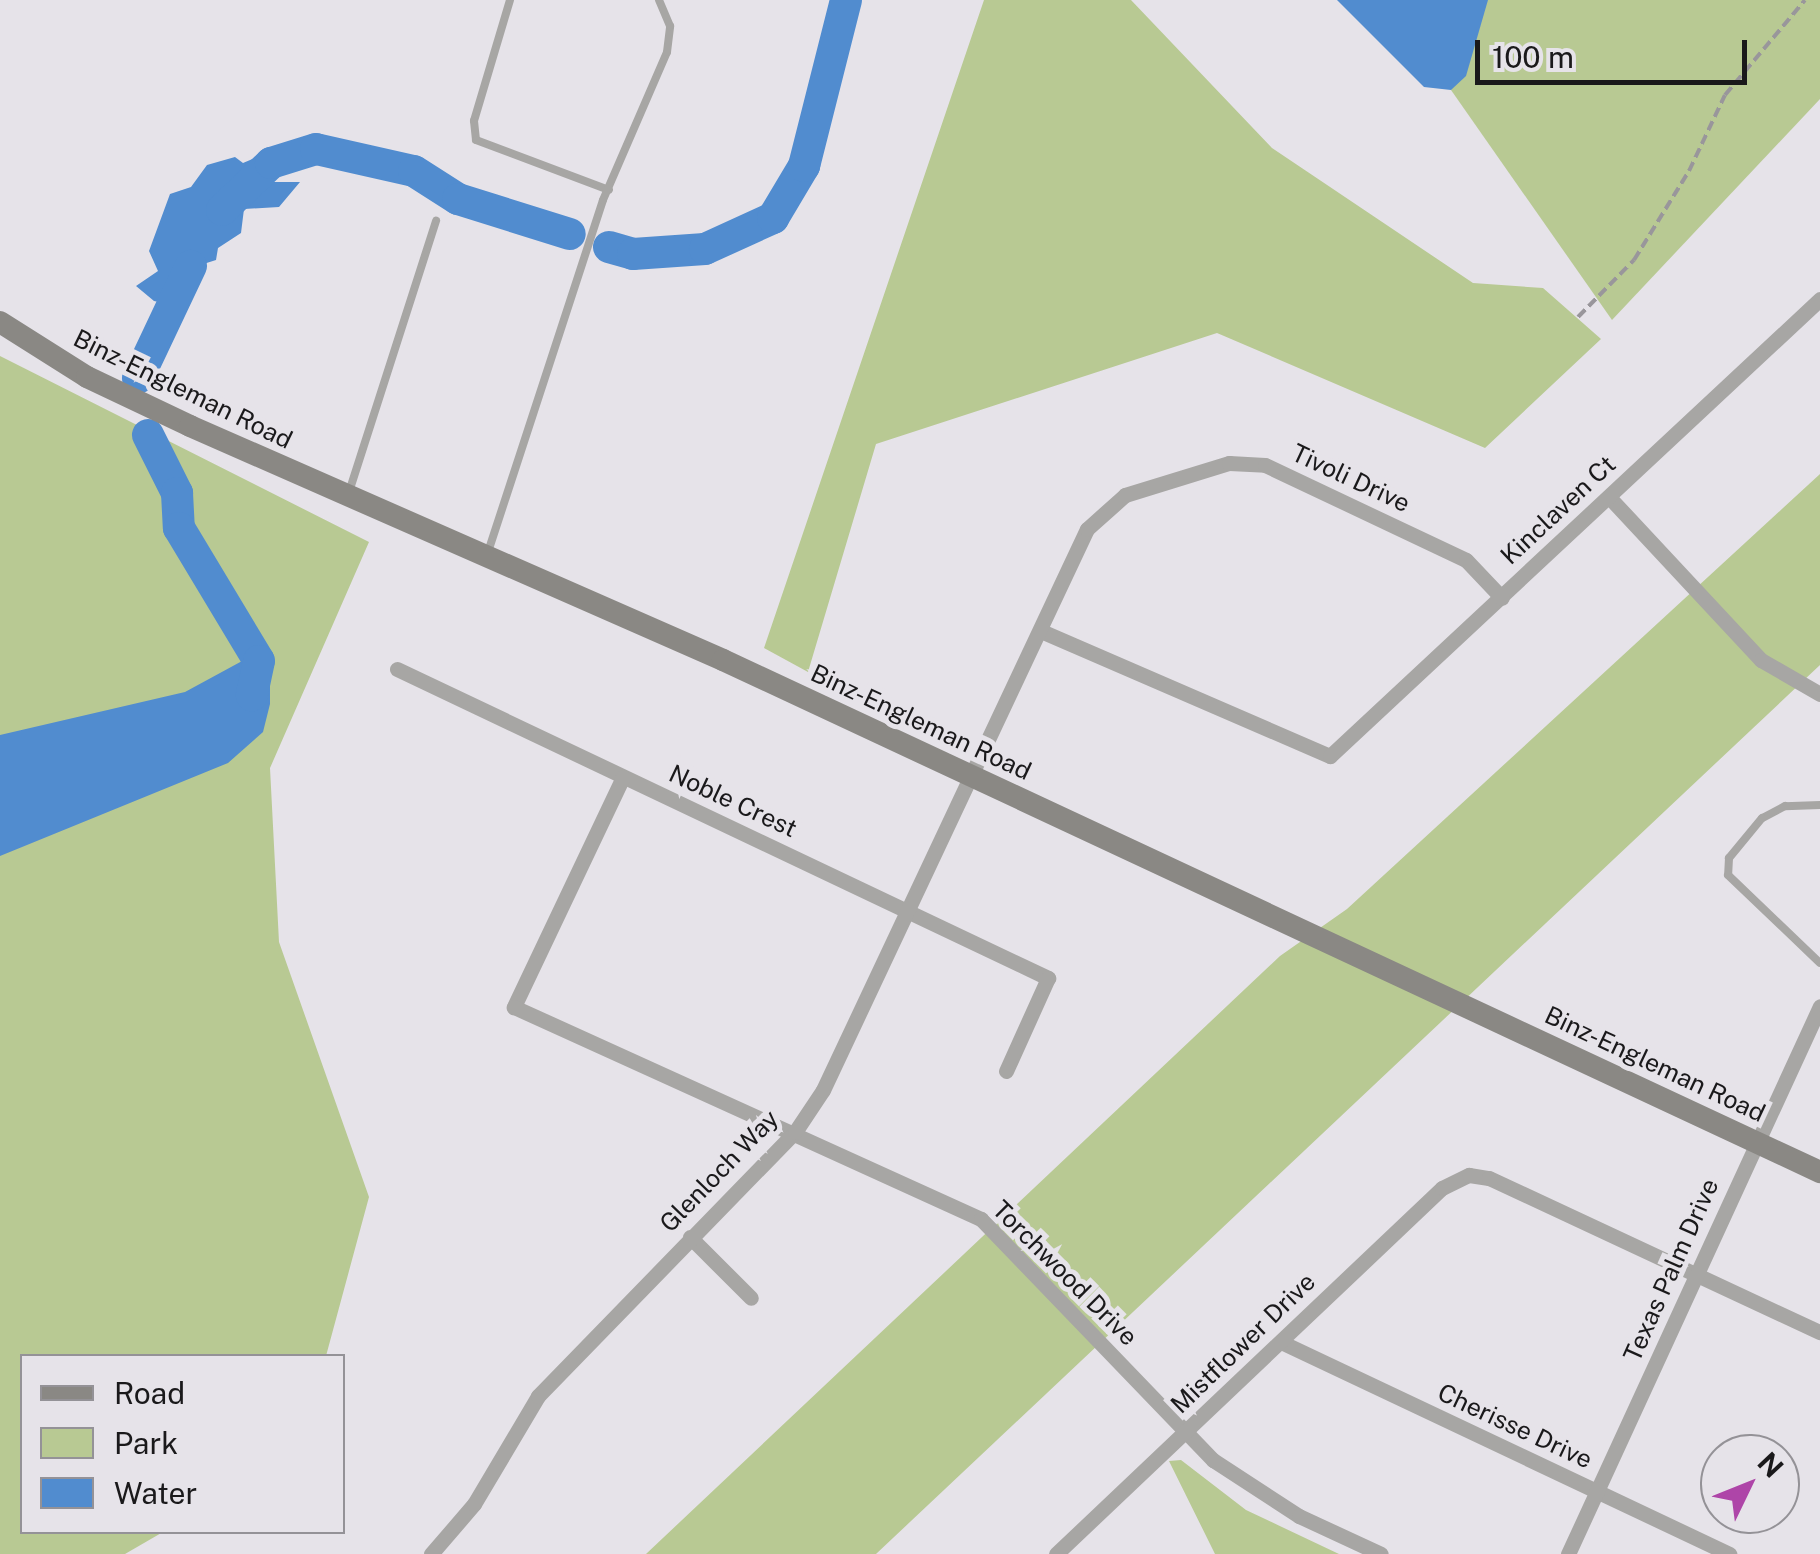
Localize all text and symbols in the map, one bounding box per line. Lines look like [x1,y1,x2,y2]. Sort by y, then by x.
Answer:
scale bar [1480,20,1752,82]
text: 100 m [1492,39,1574,75]
street label: Binz-Engleman Road [69,323,297,455]
street label: Tivoli Drive [1287,438,1415,518]
street label: Kinclaven Ct [1494,449,1622,571]
street label: Binz-Engleman Road [806,658,1036,786]
street label: Noble Crest [664,758,802,844]
street label: Binz-Engleman Road [1540,1000,1770,1128]
street label: Glenloch Way [653,1104,785,1238]
street label: Texas Palm Drive [1617,1174,1725,1366]
street label: Torchwood Drive [986,1194,1144,1352]
street label: Mistflower Drive [1165,1267,1321,1419]
legend [20,1354,345,1534]
text: Road [114,1375,185,1411]
street label: Cherisse Drive [1433,1377,1597,1475]
text: Park [114,1425,178,1461]
north arrow [1700,1434,1800,1534]
text: N [1751,1445,1790,1484]
text: Water [114,1475,197,1511]

